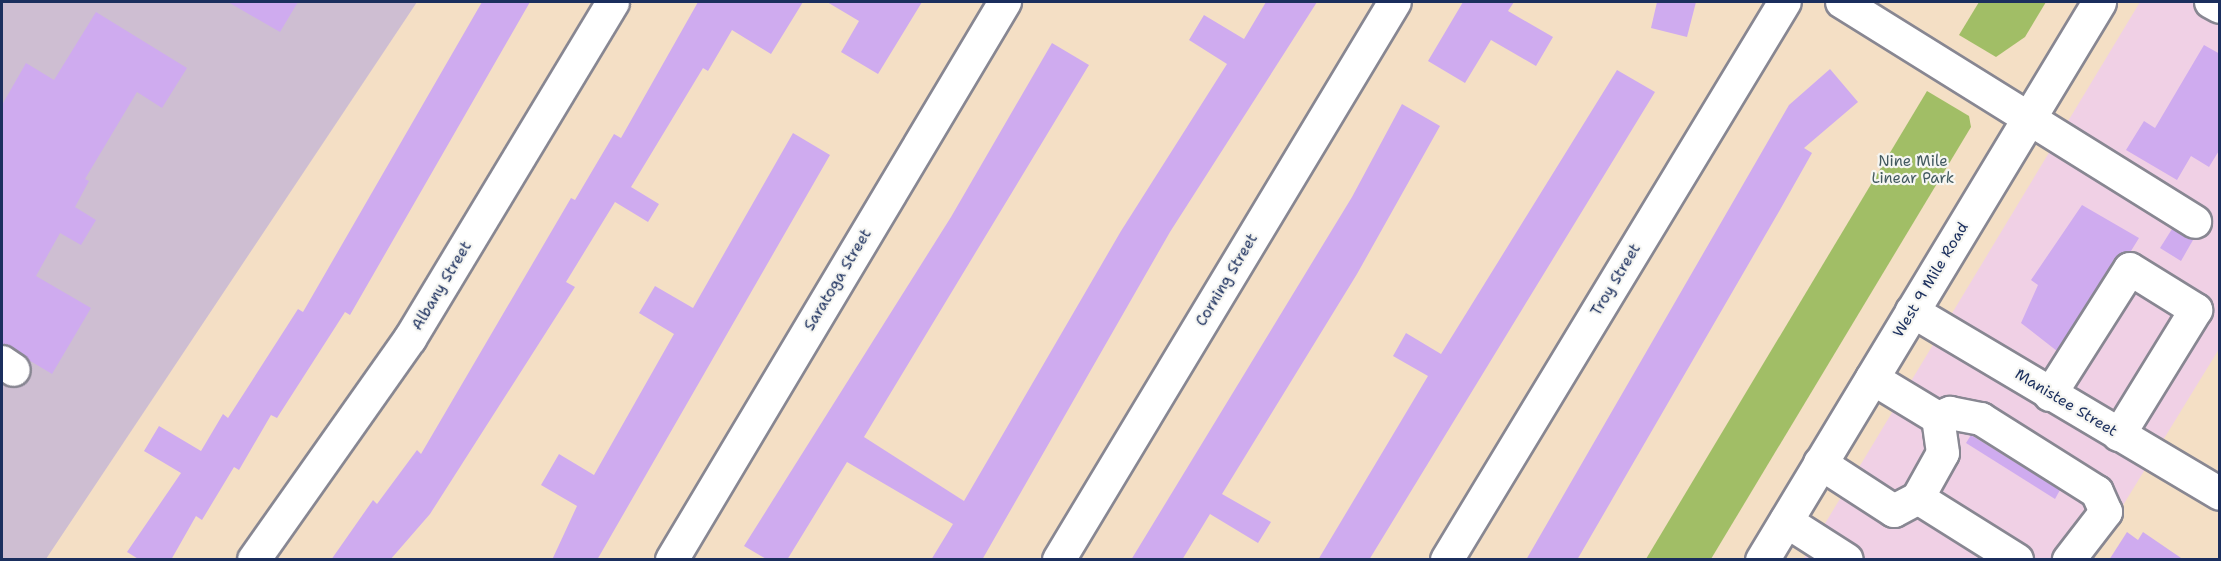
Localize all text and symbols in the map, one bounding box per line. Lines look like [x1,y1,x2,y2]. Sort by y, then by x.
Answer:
park label: Nine Mile Linear Park [1872,152,1954,187]
street label: West 9 Mile Road [1890,219,1972,341]
street label: Saratoga Street [801,226,875,334]
street label: Corning Street [1192,230,1262,330]
street label: Albany Street [408,238,476,334]
street label: Troy Street [1587,241,1645,319]
street label: Manistee Street [2012,365,2120,441]

